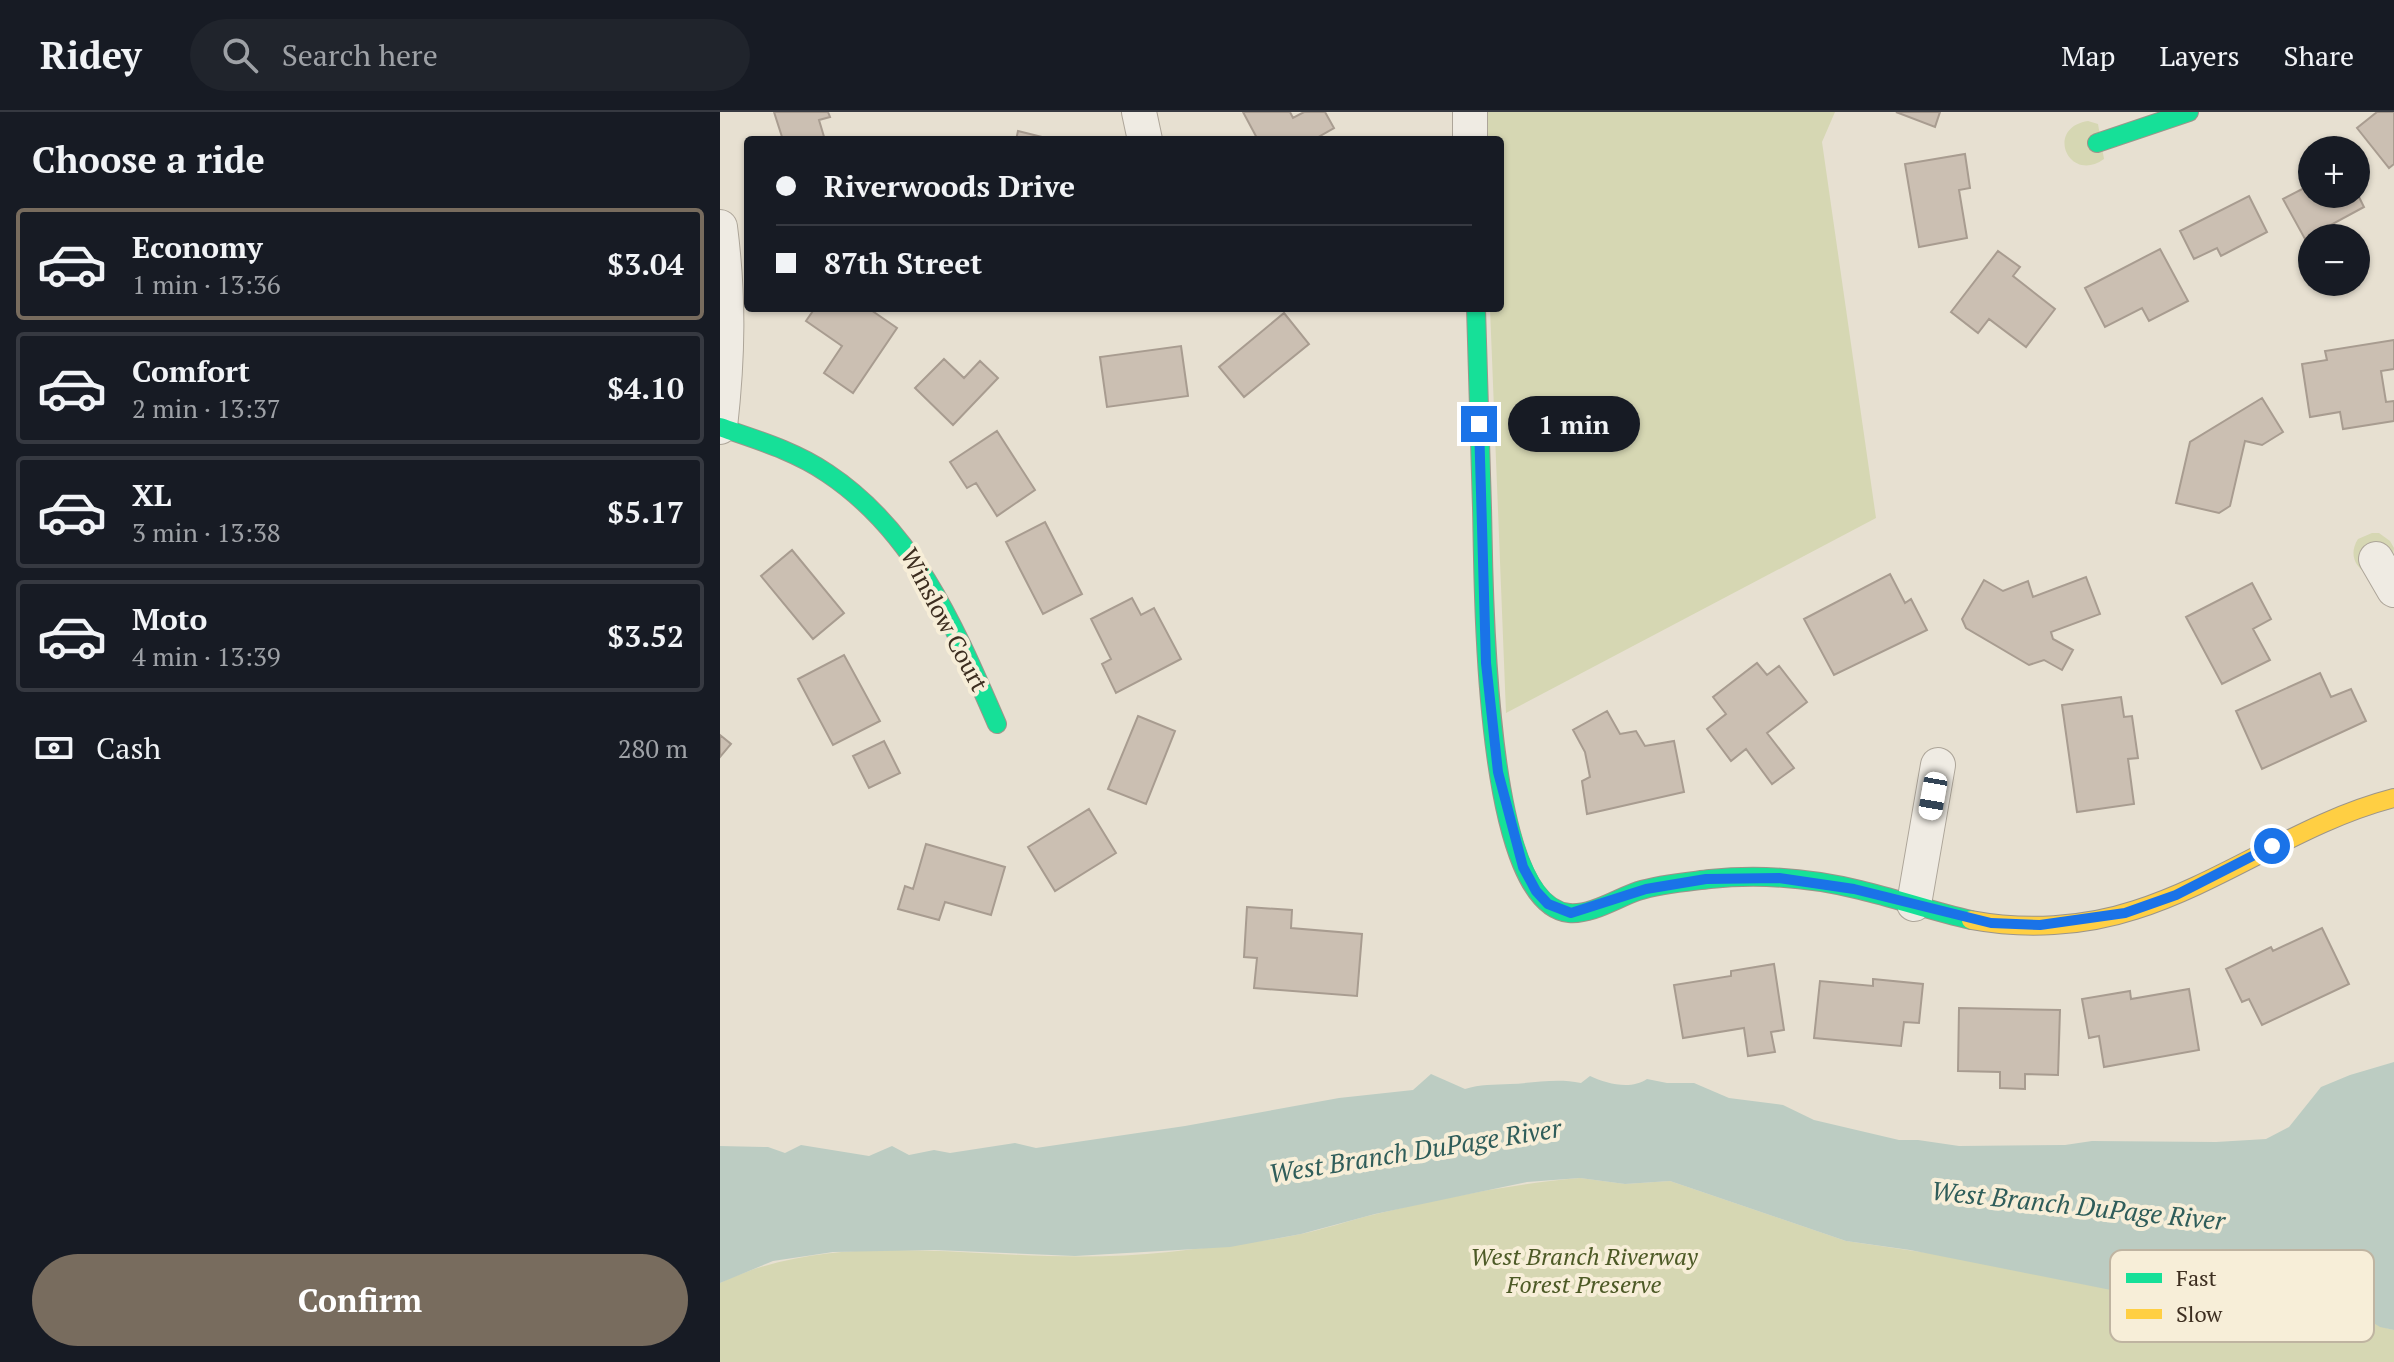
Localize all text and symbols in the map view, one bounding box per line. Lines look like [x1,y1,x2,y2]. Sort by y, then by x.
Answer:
search box [190,19,750,91]
text: Ridey [40,30,142,80]
icon: search [218,33,262,77]
text: Search here [282,35,438,75]
text: Map [2061,37,2115,74]
text: Layers [2159,37,2240,74]
text: Share [2284,37,2354,74]
text: Choose a ride [32,136,265,183]
map controls [2298,136,2370,296]
button: + [2298,136,2370,208]
text: Riverwoods Drive [824,166,1075,206]
button: − [2298,224,2370,296]
text: Economy [132,227,263,267]
icon: car [36,228,108,300]
text: 87th Street [824,243,982,283]
text: $3.04 [607,244,684,284]
text: 1 min · 13:36 [132,267,281,301]
text: Comfort [132,351,250,391]
icon: car [36,352,108,424]
text: $4.10 [607,368,684,408]
text: 2 min · 13:37 [132,391,281,425]
callout: 1 min [1507,396,1639,452]
route end [1461,406,1497,442]
text: 1 min [1538,407,1610,441]
text: XL [132,475,171,515]
icon: car [36,476,108,548]
text: $5.17 [607,492,684,532]
text: 3 min · 13:38 [132,515,281,549]
street label: Winslow Court [894,542,996,697]
text: Moto [132,599,207,639]
icon: car [36,600,108,672]
text: $3.52 [607,616,684,656]
text: 4 min · 13:39 [132,639,281,673]
icon: cash [32,726,76,770]
text: Cash [96,728,161,768]
text: 280 m [618,731,688,765]
car [1917,770,1949,822]
route start [2254,828,2290,864]
water label: West Branch DuPage River [1266,1110,1564,1190]
water label: West Branch DuPage River [1929,1173,2228,1237]
park label: West Branch Riverway Forest Preserve [1470,1240,1699,1300]
legend [2110,1250,2374,1342]
button: Confirm [32,1254,688,1346]
text: Fast [2176,1263,2217,1292]
text: Slow [2176,1299,2223,1328]

